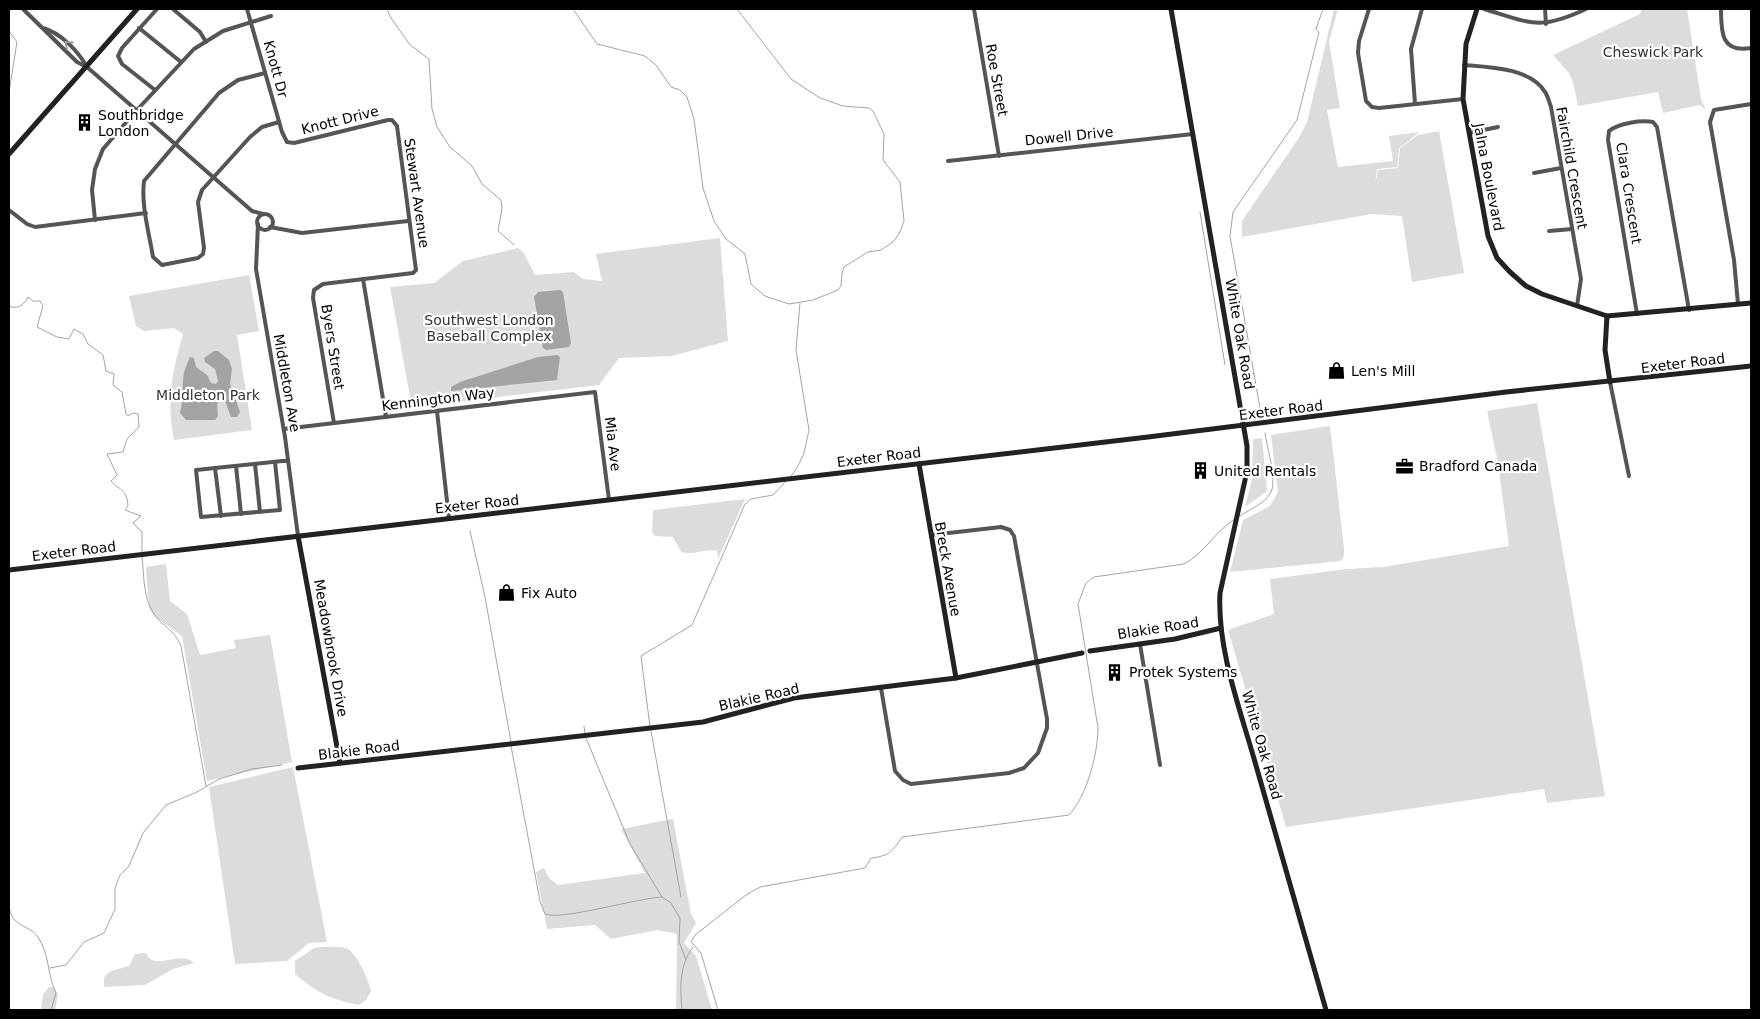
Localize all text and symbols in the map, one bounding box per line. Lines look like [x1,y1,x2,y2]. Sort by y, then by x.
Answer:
street label: Knott Dr [261,39,291,100]
one-way arrow [64,41,73,50]
street label: Roe Street [983,43,1011,118]
park label: Cheswick Park [1603,44,1704,60]
street label: Knott Drive [300,103,380,137]
street label: Fairchild Crescent [1553,105,1591,231]
place label: Southbridge London [98,107,184,139]
building icon: Southbridge London [74,113,94,133]
street label: Jalna Boulevard [1471,121,1507,232]
street label: Dowell Drive [1024,123,1114,149]
street label: Stewart Avenue [401,137,433,249]
street label: Clara Crescent [1613,141,1645,246]
street label: White Oak Road [1222,277,1258,391]
street label: Byers Street [318,303,348,391]
park label: Southwest London Baseball Complex [424,312,554,344]
street label: Middleton Ave [271,333,303,433]
street label: Exeter Road [1640,350,1726,376]
shop icon: Len's Mill [1327,361,1347,381]
place label: Len's Mill [1351,363,1415,379]
street label: Kennington Way [381,384,495,414]
park label: Middleton Park [156,387,261,403]
street label: Exeter Road [1238,397,1324,423]
street label: Mia Ave [602,416,624,472]
street label: Exeter Road [836,444,922,470]
office icon: Bradford Canada [1395,456,1415,476]
place label: Bradford Canada [1419,458,1537,474]
building icon: United Rentals [1190,461,1210,481]
place label: United Rentals [1214,463,1316,479]
street label: Exeter Road [434,492,520,516]
street label: Breck Avenue [932,520,964,618]
street label: Exeter Road [31,538,117,564]
street label: Meadowbrook Drive [311,578,351,718]
shop icon: Fix Auto [497,583,517,603]
place label: Fix Auto [521,585,577,601]
street label: Blakie Road [1116,614,1200,642]
building icon: Protek Systems [1105,662,1125,682]
place label: Protek Systems [1129,664,1237,680]
street label: Blakie Road [717,680,801,714]
street label: White Oak Road [1239,689,1285,801]
street label: Blakie Road [317,737,401,763]

